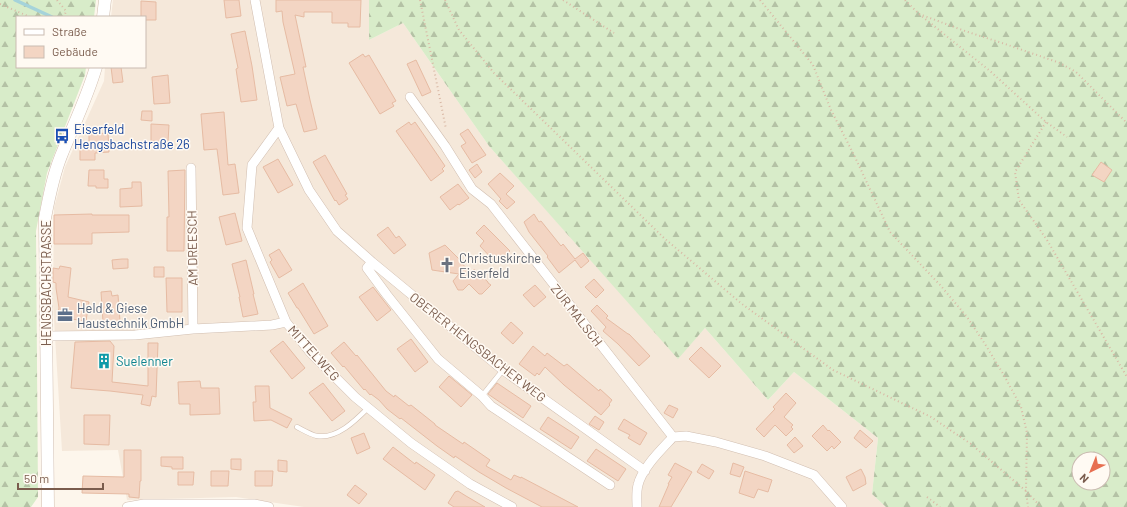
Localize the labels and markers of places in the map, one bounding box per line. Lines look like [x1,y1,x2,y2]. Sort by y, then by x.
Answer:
place label: Eiserfeld Hengsbachstraße 26 [74,121,190,152]
bus stop icon: Eiserfeld Hengsbachstraße 26 [53,127,71,145]
place label: Christuskirche Eiserfeld [459,250,541,281]
church icon: Christuskirche Eiserfeld [438,256,456,274]
place label: Held & Giese Haustechnik GmbH [77,300,184,331]
office icon: Held & Giese Haustechnik GmbH [56,306,74,324]
building icon: Suelenner [95,352,113,370]
place label: Suelenner [116,353,173,369]

